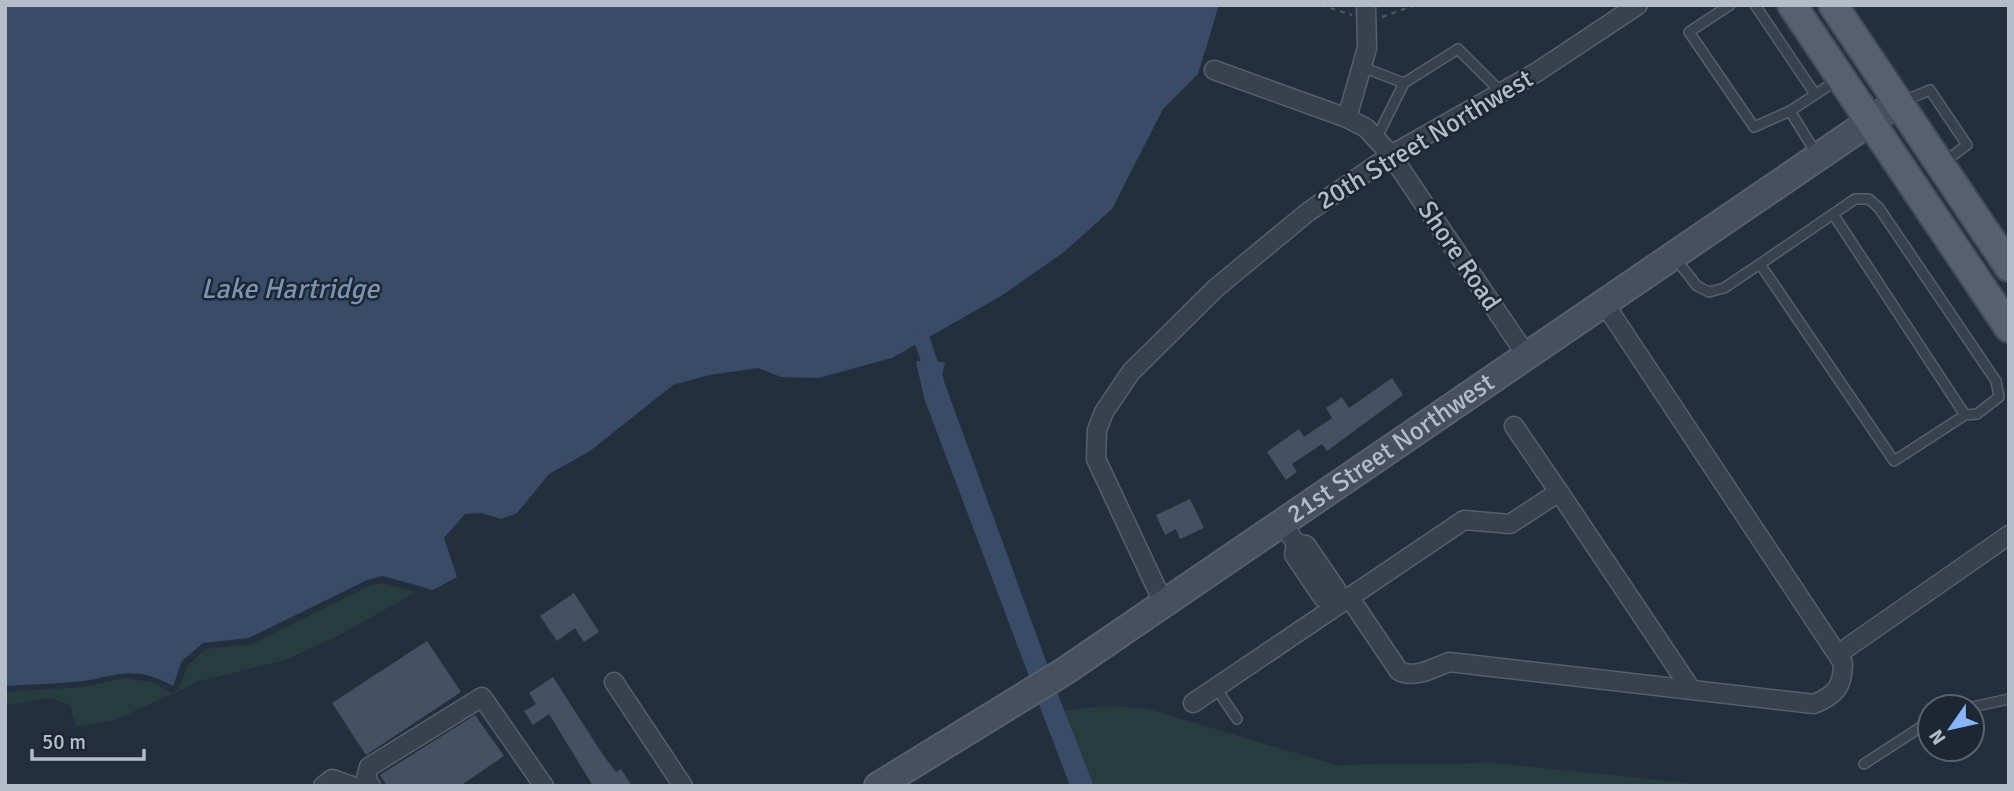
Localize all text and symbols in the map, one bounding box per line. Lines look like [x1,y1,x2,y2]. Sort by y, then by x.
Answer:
street label: 20th Street Northwest [1311,63,1539,217]
street label: Shore Road [1411,195,1507,317]
water label: Lake Hartridge [201,272,381,306]
street label: 21st Street Northwest [1281,367,1501,531]
north arrow [1916,693,1986,763]
scale bar [32,718,144,762]
text: N [1924,725,1951,749]
text: 50 m [42,729,86,755]

